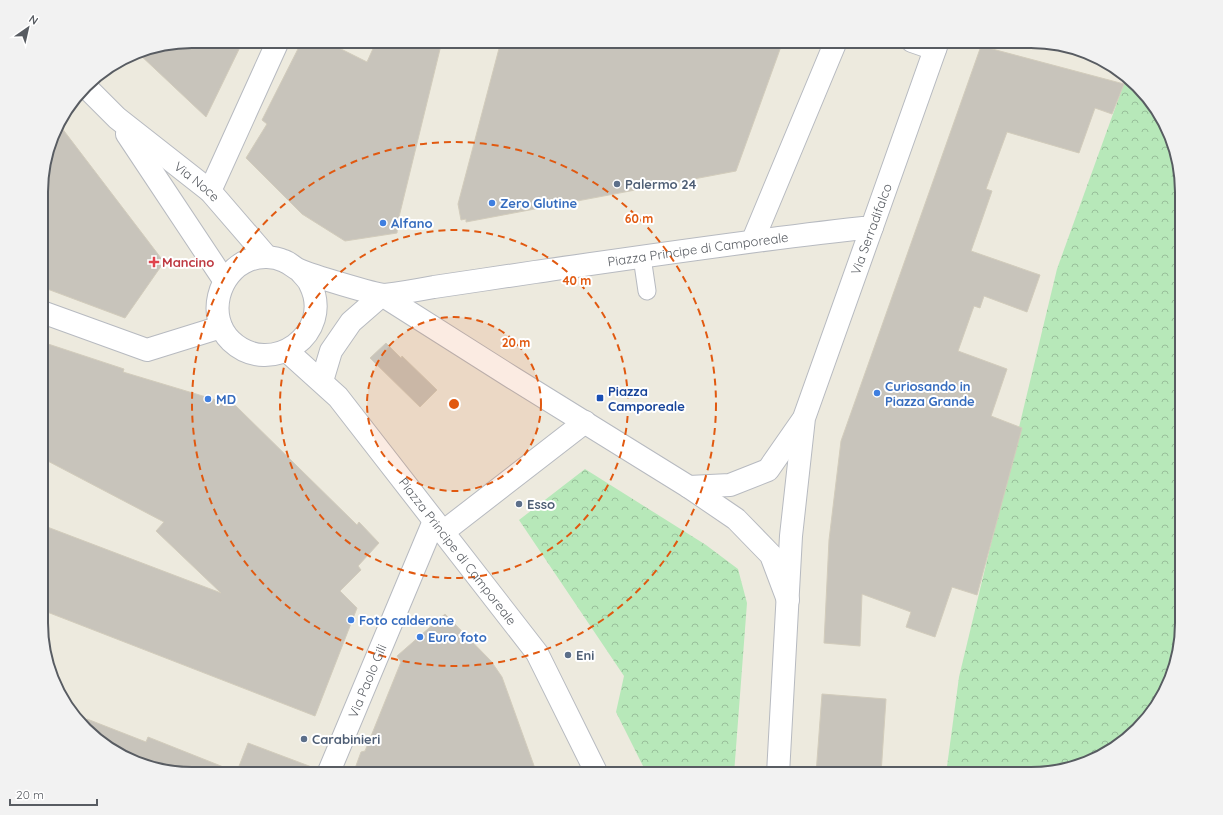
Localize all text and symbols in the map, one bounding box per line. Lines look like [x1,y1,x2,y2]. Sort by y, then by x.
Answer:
north arrow [8,8,48,48]
text: N [26,12,41,28]
street label: Via Noce [171,158,223,205]
place label: Palermo 24 [625,176,697,192]
marker: Palermo 24 [612,179,622,189]
street label: Via Serradifalco [847,181,895,277]
place label: Zero Glutine [500,195,577,211]
marker: Zero Glutine [487,198,497,208]
text: 60 m [625,211,653,226]
place label: Alfano [391,215,433,231]
marker: Alfano [378,218,388,228]
street label: Piazza Principe di Camporeale [607,229,789,269]
place label: Mancino [162,254,214,270]
marker: Mancino [149,257,159,267]
text: 40 m [563,273,591,288]
text: 20 m [502,335,530,350]
place label: Curiosando in Piazza Grande [885,378,975,409]
place label: Piazza Camporeale [608,383,685,414]
marker: Curiosando in Piazza Grande [872,388,882,398]
place label: MD [216,391,236,407]
marker: Piazza Camporeale [595,393,605,403]
marker: MD [203,394,213,404]
centre of rings [447,397,461,411]
street label: Piazza Principe di Camporeale [396,474,520,628]
place label: Esso [527,496,555,512]
marker: Esso [514,499,524,509]
place label: Foto calderone [359,612,455,628]
marker: Foto calderone [346,615,356,625]
place label: Euro foto [428,629,487,645]
marker: Euro foto [415,632,425,642]
street label: Via Paolo Gili [345,642,390,720]
place label: Eni [576,647,594,663]
marker: Eni [563,650,573,660]
place label: Carabinieri [312,731,380,747]
marker: Carabinieri [299,734,309,744]
scale bar [10,781,97,807]
text: 20 m [16,787,44,802]

